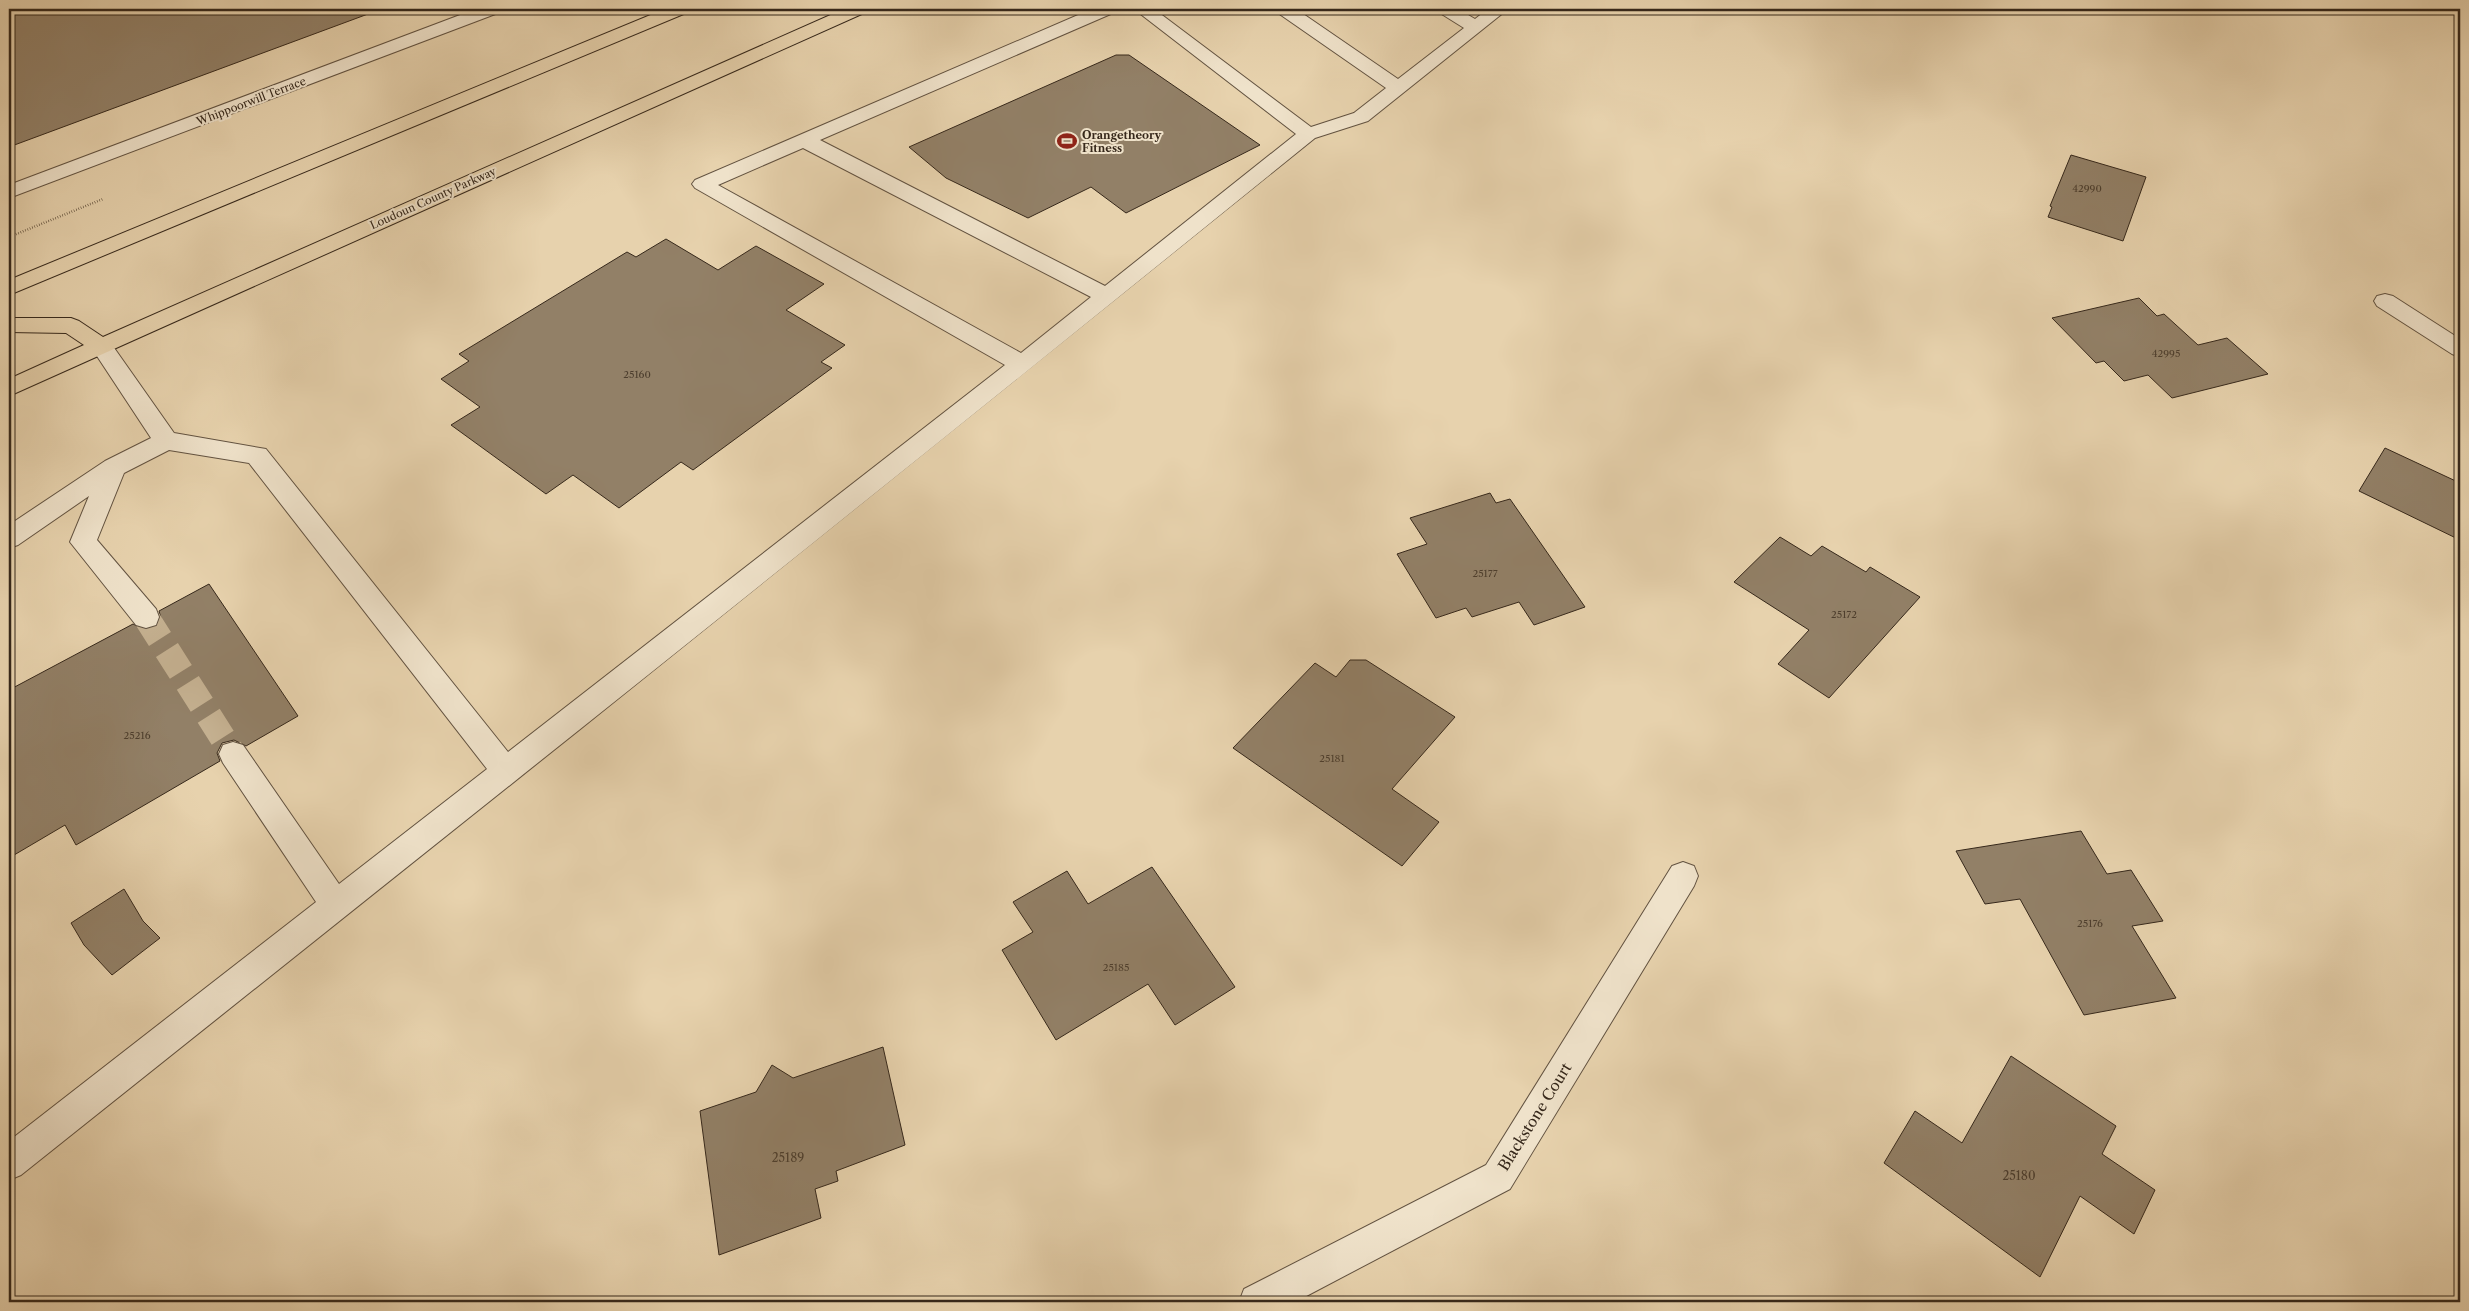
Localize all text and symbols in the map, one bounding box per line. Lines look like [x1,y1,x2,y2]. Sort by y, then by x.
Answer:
street label: Whippoorwill Terrace [193,74,308,129]
place label: Orangetheory Fitness [1082,128,1161,155]
sports icon: Orangetheory Fitness [1056,130,1078,152]
street label: Loudoun County Parkway [368,164,499,232]
house number: 42990 [2072,182,2102,195]
house number: 42995 [2152,347,2180,360]
house number: 25160 [623,368,651,381]
house number: 25177 [1472,567,1498,580]
house number: 25172 [1831,608,1857,621]
house number: 25216 [124,729,151,742]
house number: 25181 [1319,752,1346,765]
house number: 25176 [2077,917,2103,930]
house number: 25185 [1103,961,1129,974]
street label: Blackstone Court [1494,1059,1576,1174]
house number: 25189 [772,1150,804,1165]
house number: 25180 [2002,1168,2036,1183]

